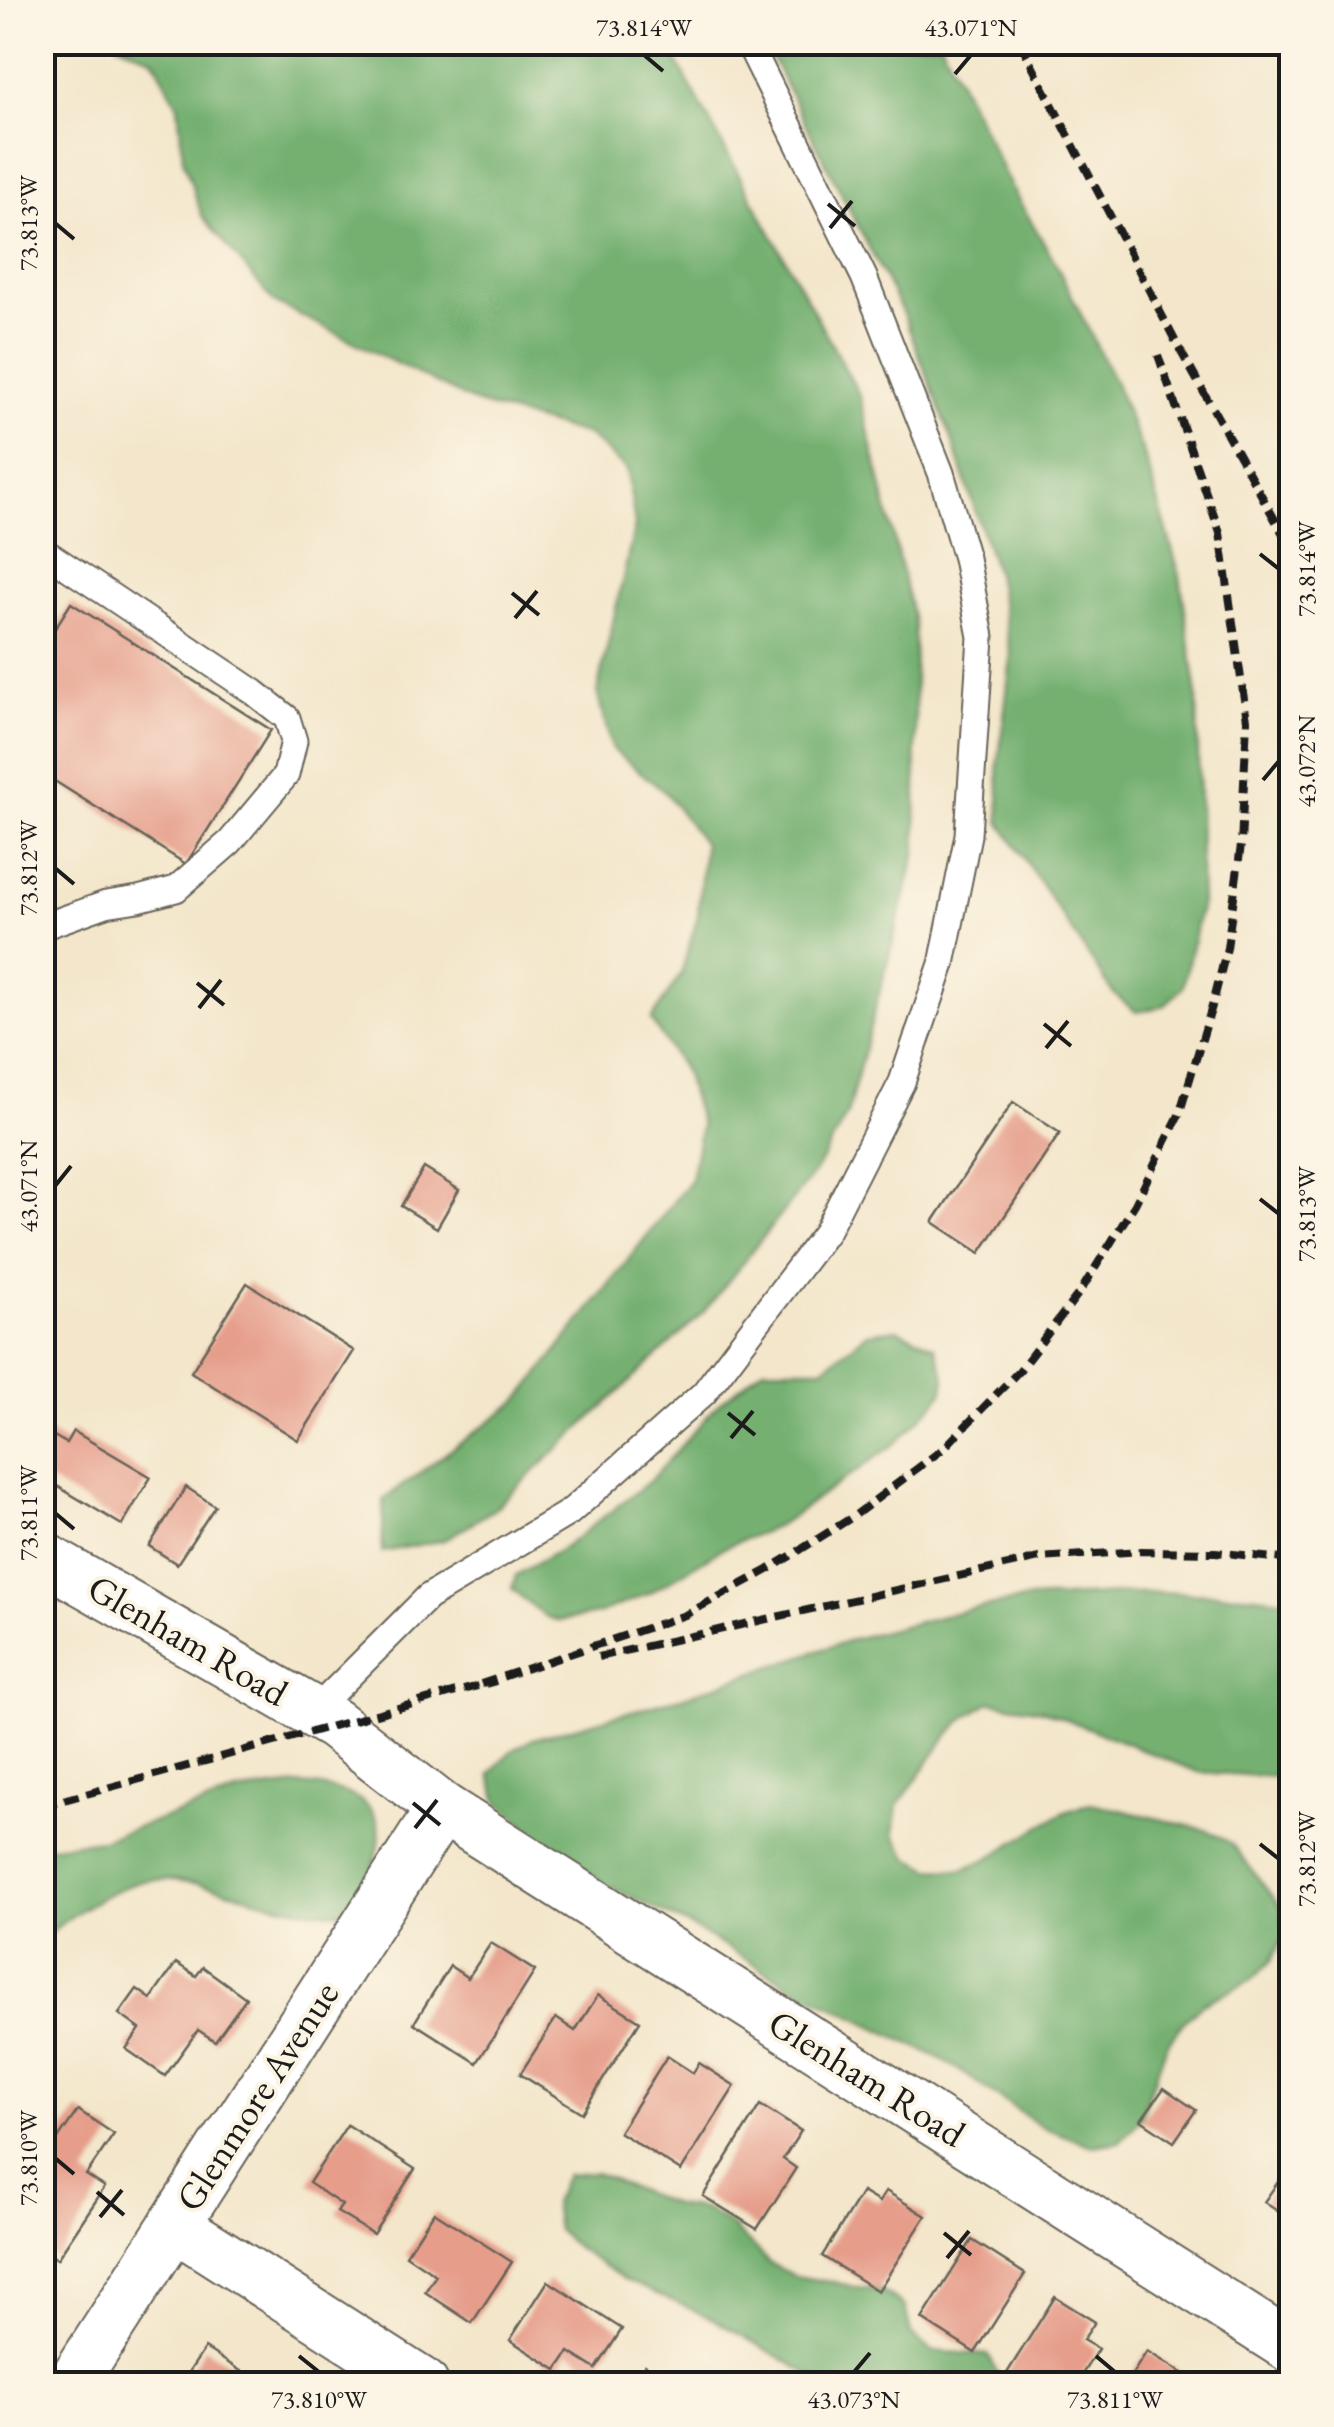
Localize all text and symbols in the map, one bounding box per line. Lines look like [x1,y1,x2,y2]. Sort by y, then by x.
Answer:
text: 73.814°W [596,11,693,43]
text: 43.071°N [925,11,1018,43]
text: 73.813°W [12,174,44,271]
text: 73.814°W [1290,520,1322,617]
text: 43.072°N [1290,714,1322,807]
text: 73.812°W [12,819,44,916]
text: 43.071°N [12,1139,44,1232]
text: 73.813°W [1290,1165,1322,1262]
text: 73.811°W [12,1464,44,1561]
street label: Glenham Road [79,1563,298,1717]
text: 73.812°W [1290,1810,1322,1907]
street label: Glenmore Avenue [164,1972,349,2220]
street label: Glenham Road [760,1998,976,2158]
text: 73.810°W [12,2109,44,2206]
text: 73.810°W [271,2383,368,2415]
text: 43.073°N [808,2383,901,2415]
text: 73.811°W [1067,2383,1164,2415]

